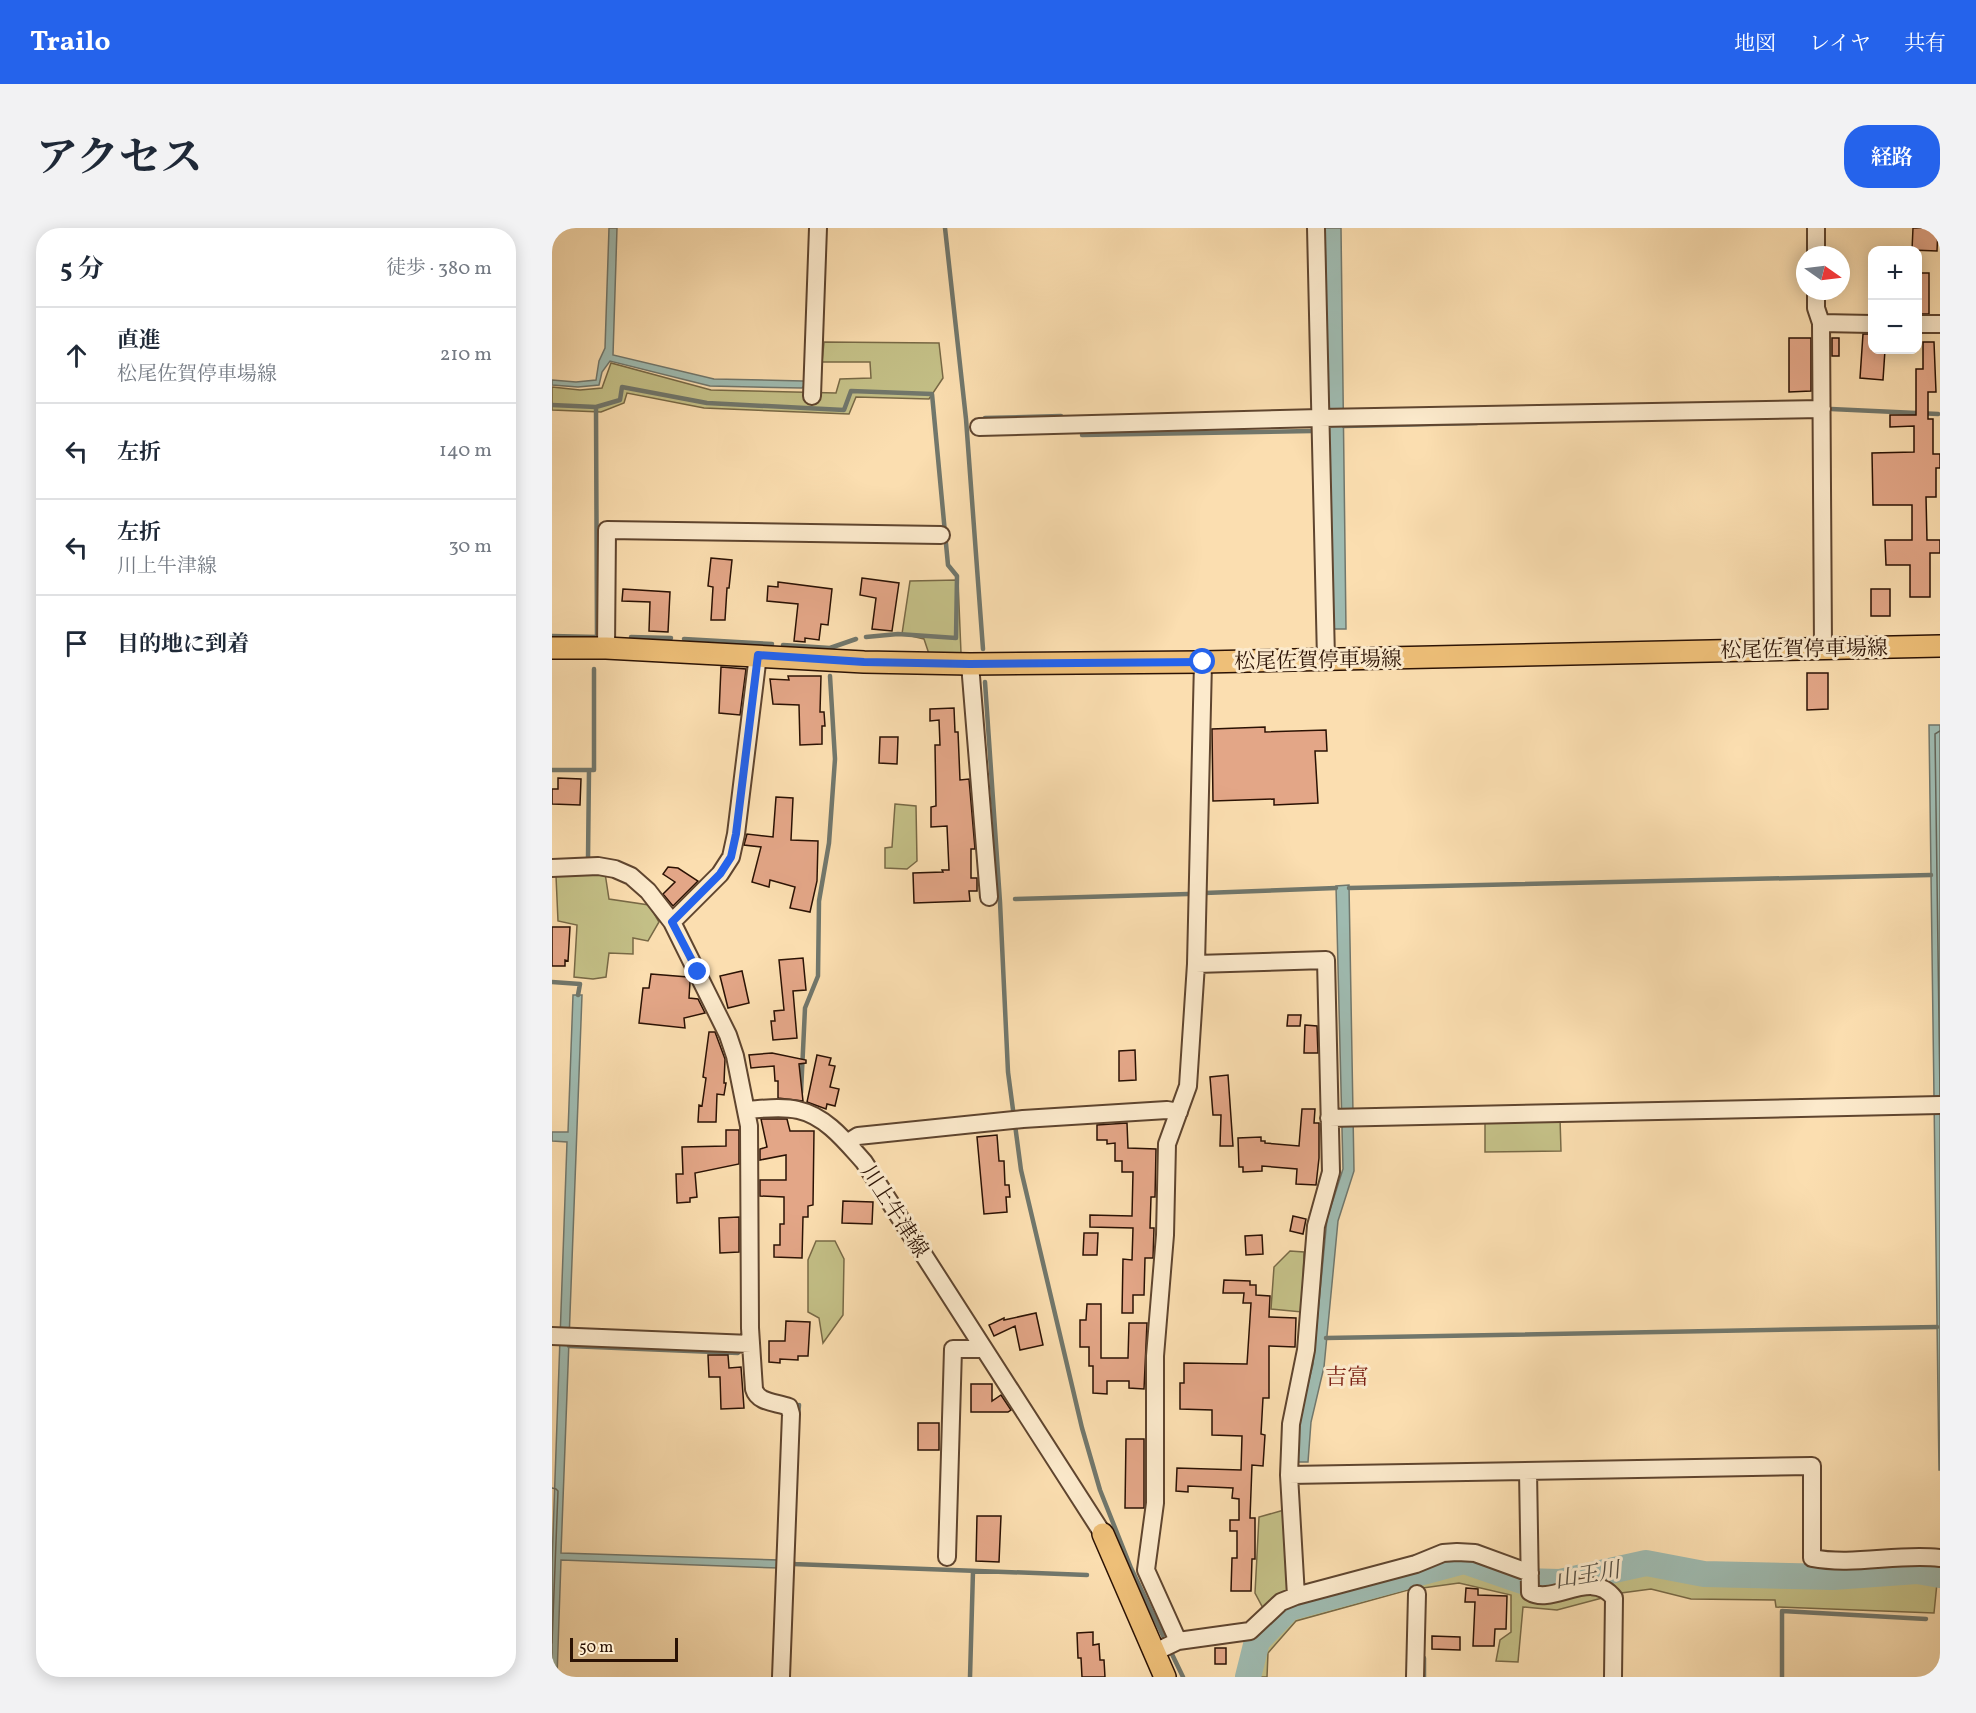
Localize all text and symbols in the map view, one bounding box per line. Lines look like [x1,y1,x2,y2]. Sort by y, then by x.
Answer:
text: Trailo [30,23,111,62]
text: 地図 [1734,30,1776,59]
text: レイヤ [1809,30,1871,59]
text: 共有 [1904,30,1946,59]
button: 経路 [1844,125,1940,188]
text: アクセス [36,131,203,190]
north arrow [1796,246,1850,300]
map controls [1868,246,1922,354]
button: + [1868,246,1922,300]
text: 5 分 [60,252,104,288]
text: 徒歩 · 380 m [386,255,492,283]
button: − [1868,300,1922,354]
text: 直進 [117,326,161,357]
icon: ahead [60,339,93,372]
text: 210 m [440,341,492,369]
text: 松尾佐賀停車場線 [117,361,277,389]
icon: left [60,435,93,468]
text: 140 m [439,437,492,465]
text: 左折 [117,438,161,469]
text: 左折 [117,518,161,549]
icon: left [60,531,93,564]
text: 30 m [448,533,492,561]
text: 川上牛津線 [117,553,217,581]
icon: arrive [60,627,93,660]
text: 目的地に到着 [117,630,249,661]
street label: 松尾佐賀停車場線 [1720,635,1888,666]
street label: 松尾佐賀停車場線 [1234,646,1402,677]
route start [1189,648,1215,674]
route end [684,958,710,984]
street label: 川上牛津線 [853,1160,934,1264]
district label: 吉富 [1325,1363,1369,1394]
water label: 山王川 [1552,1555,1625,1597]
scale bar [570,1635,678,1662]
text: 50 m [579,1637,613,1659]

